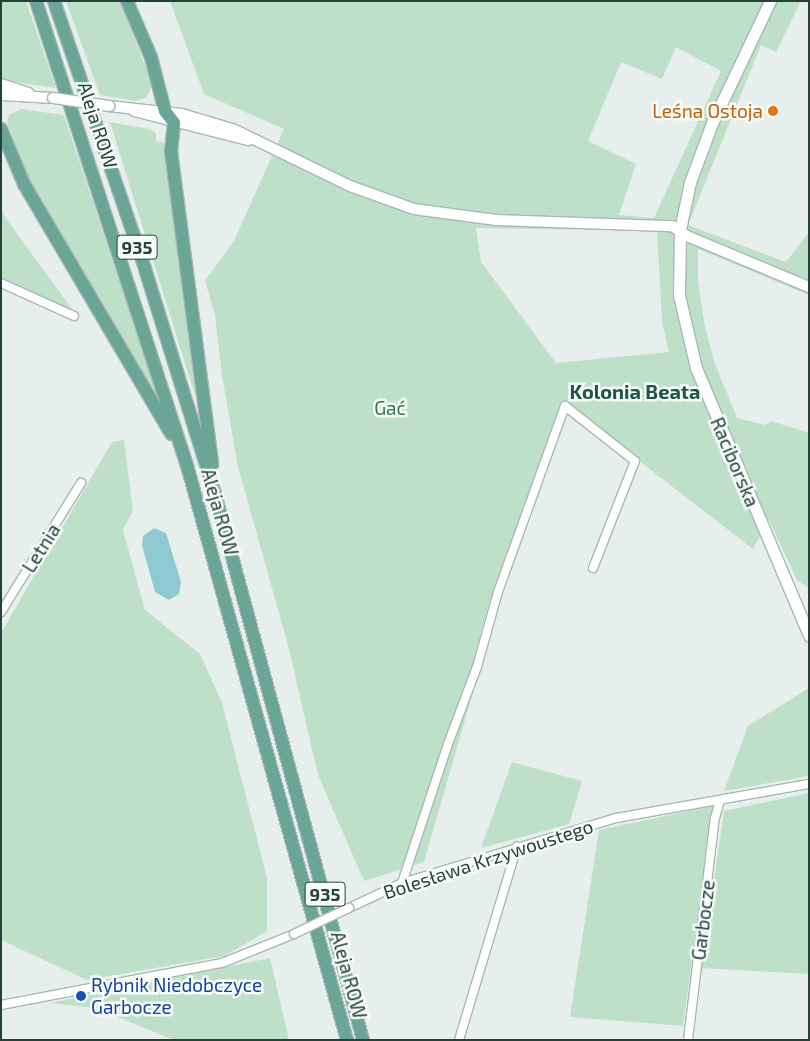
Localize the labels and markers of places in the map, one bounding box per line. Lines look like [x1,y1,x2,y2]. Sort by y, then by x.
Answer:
place label: Leśna Ostoja [652,100,763,122]
marker: Leśna Ostoja [767,105,779,117]
place label: Rybnik Niedobczyce Garbocze [91,974,262,1018]
marker: Rybnik Niedobczyce Garbocze [75,990,87,1002]

